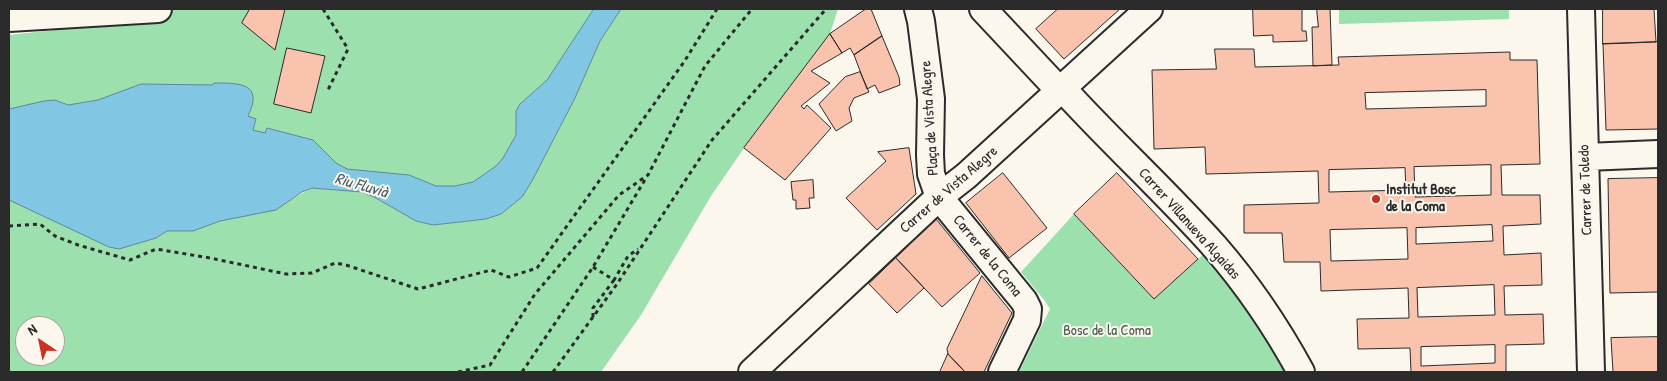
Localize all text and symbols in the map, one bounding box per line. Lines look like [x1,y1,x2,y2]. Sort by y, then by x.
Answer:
street label: Plaça de Vista Alegre [917,60,943,176]
street label: Carrer de Vista Alegre [896,143,1002,237]
street label: Carrer de Toledo [1575,144,1597,236]
street label: Carrer Villanueva Algaidas [1134,165,1244,283]
water label: Riu Fluvià [332,169,390,203]
place label: Institut Bosc de la Coma [1386,181,1456,216]
marker: Institut Bosc de la Coma [1370,193,1382,205]
street label: Carrer de la Coma [949,212,1025,300]
north arrow [15,316,65,366]
text: N [23,319,40,339]
park label: Bosc de la Coma [1063,322,1151,340]

